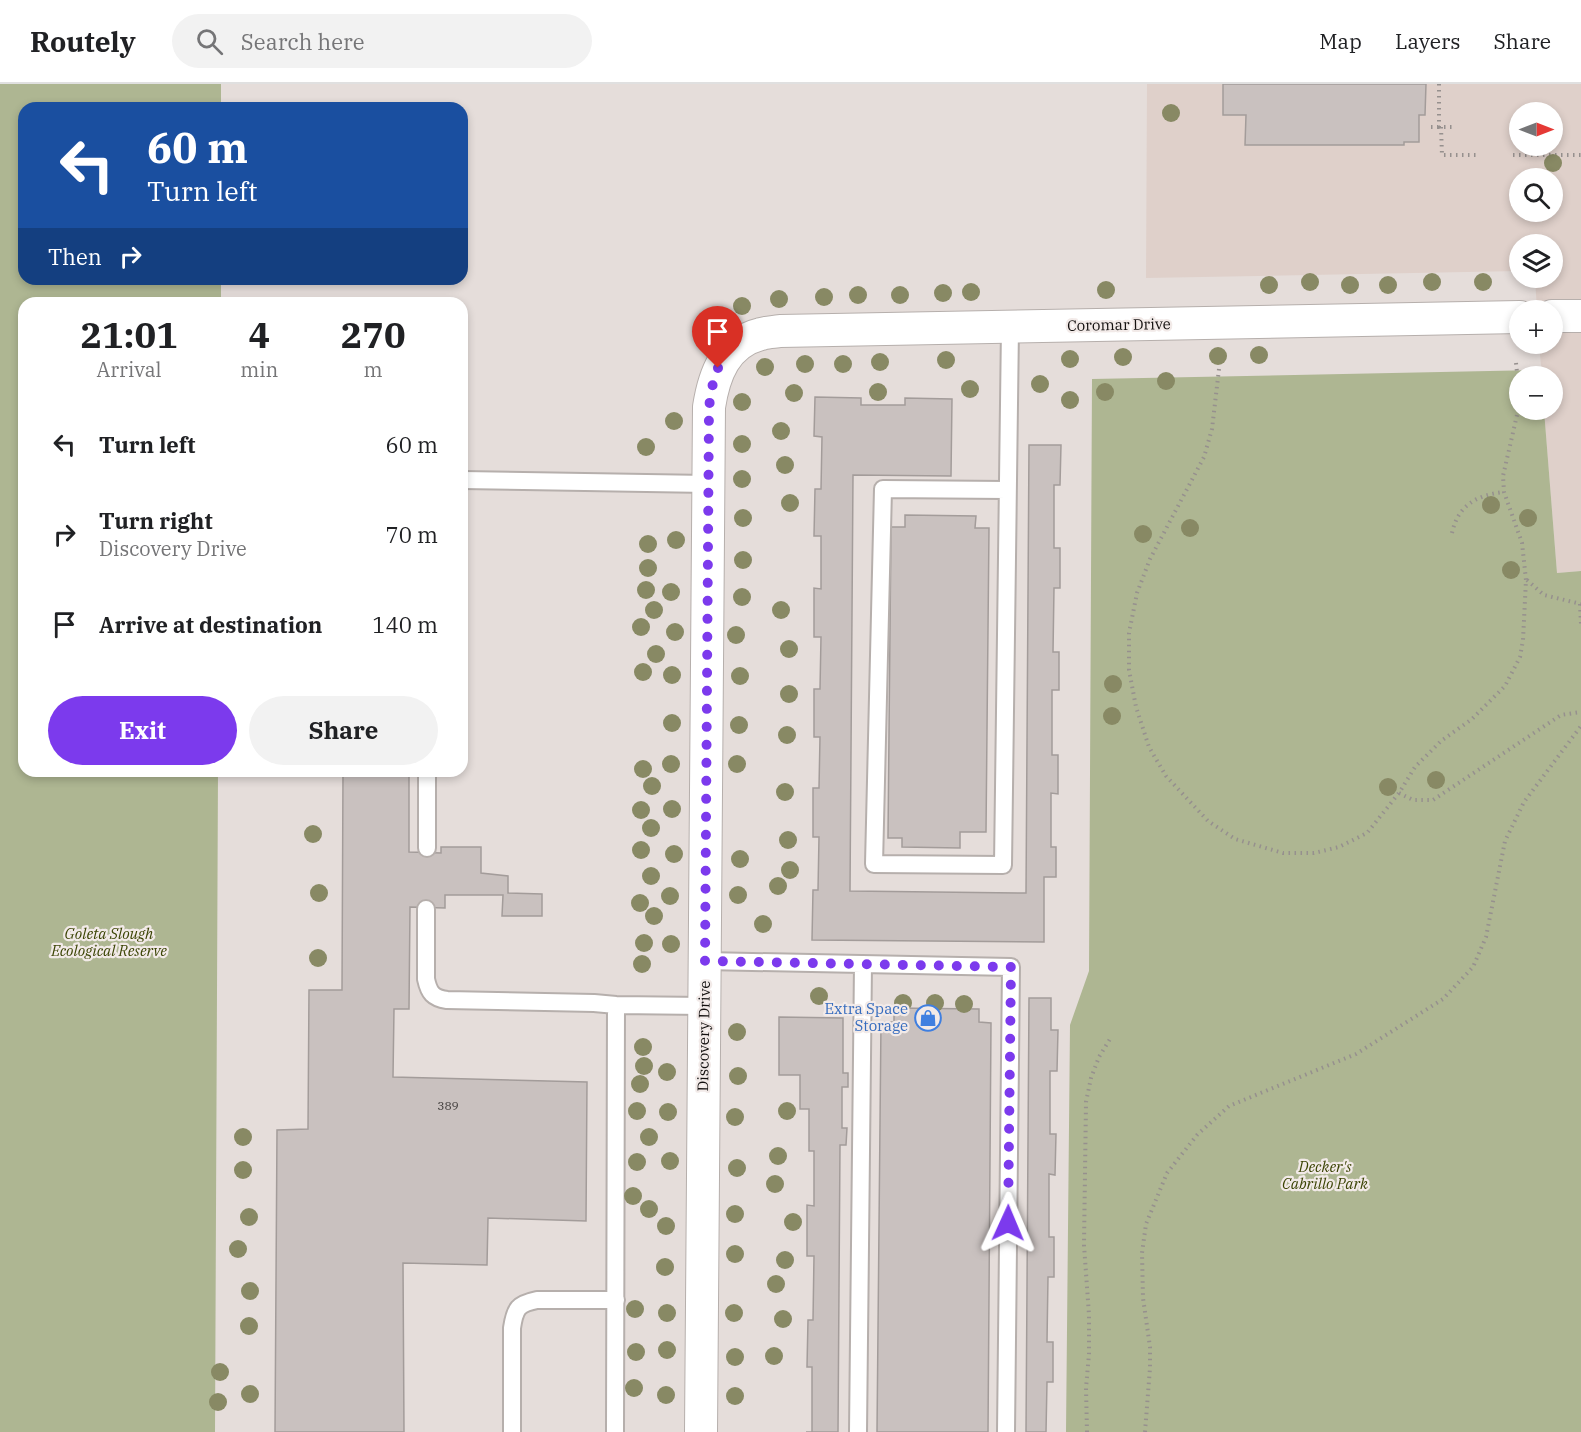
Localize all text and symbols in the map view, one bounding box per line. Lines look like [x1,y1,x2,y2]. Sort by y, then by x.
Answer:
search box [172,14,592,68]
text: Routely [30,23,136,60]
icon: search [193,25,226,58]
text: Search here [241,27,365,56]
text: Map [1319,27,1362,55]
text: Layers [1395,27,1461,55]
text: Share [1494,27,1551,55]
north arrow [1509,102,1563,156]
map controls [1509,102,1563,420]
text: 60 m [147,120,248,175]
icon: left [48,126,126,204]
button: search [1509,168,1563,222]
text: Turn left [147,173,258,208]
button: layers [1509,234,1563,288]
icon: right [114,240,147,273]
text: Then [48,242,102,271]
button: + [1509,300,1563,354]
pin [692,306,743,368]
text: 21:01 [80,311,178,358]
text: 4 [248,311,270,358]
text: 270 [341,311,406,358]
street label: Coromar Drive [1067,314,1171,335]
icon: arrive [701,315,734,348]
text: Arrival [97,356,162,383]
text: min [240,356,278,383]
text: m [364,356,383,383]
button: − [1509,366,1563,420]
icon: left [48,428,81,461]
text: Turn left [99,430,195,459]
text: 60 m [386,430,438,459]
text: Turn right [99,506,213,535]
icon: right [48,518,81,551]
text: 70 m [386,520,438,549]
text: Discovery Drive [99,535,247,562]
icon: arrive [48,608,81,641]
text: Arrive at destination [99,610,322,639]
text: 140 m [372,610,438,639]
button: Exit [48,696,237,765]
button: Share [249,696,438,765]
park label: Goleta Slough Ecological Reserve [50,924,167,960]
street label: Discovery Drive [693,980,714,1092]
place label: Extra Space Storage [824,999,908,1035]
shop icon: Extra Space Storage [913,1003,943,1033]
house number: 389 [437,1098,459,1113]
park label: Decker's Cabrillo Park [1282,1157,1368,1193]
position arrow [976,1191,1040,1255]

